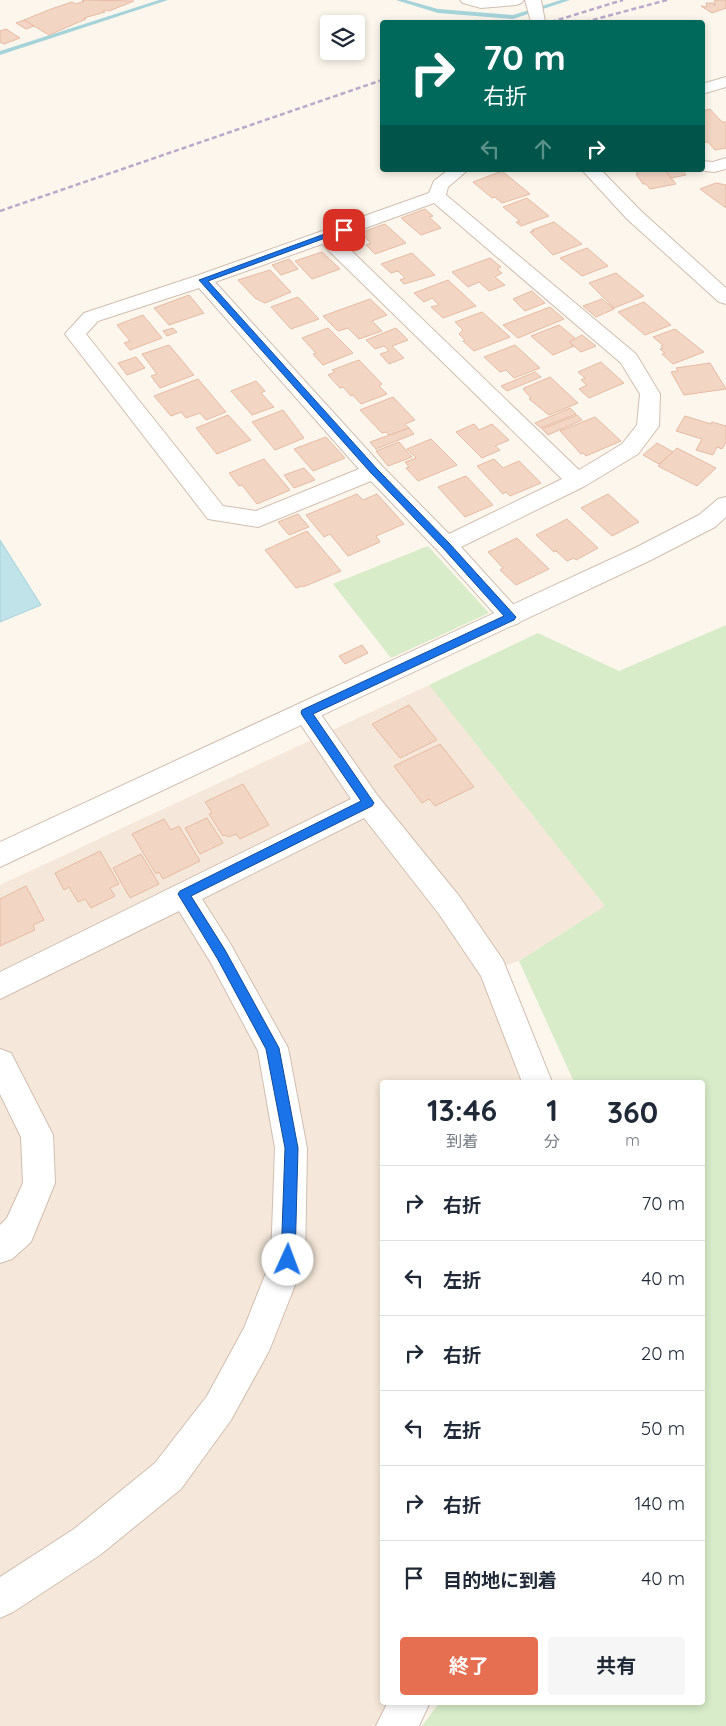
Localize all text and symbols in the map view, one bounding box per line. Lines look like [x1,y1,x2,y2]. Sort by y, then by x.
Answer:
map controls [320,15,365,60]
button: layers [320,15,365,60]
text: 70 m [483,35,566,79]
icon: right [400,40,465,105]
text: 右折 [483,82,527,110]
icon: left [476,135,504,163]
icon: ahead [529,135,557,163]
icon: right [582,135,610,163]
pin [323,209,365,251]
icon: arrive [330,216,358,244]
text: 13:46 [427,1091,497,1129]
text: 1 [546,1091,558,1129]
text: 360 [607,1093,658,1131]
text: m [625,1130,640,1150]
text: 到着 [446,1131,478,1151]
text: 分 [544,1131,560,1151]
icon: right [400,1189,428,1217]
text: 70 m [641,1191,685,1215]
text: 右折 [443,1193,481,1217]
position arrow [261,1233,313,1285]
icon: left [400,1264,428,1292]
text: 40 m [641,1266,685,1290]
text: 左折 [443,1268,481,1292]
icon: right [400,1339,428,1367]
text: 20 m [641,1341,685,1365]
text: 右折 [443,1343,481,1367]
icon: left [400,1414,428,1442]
text: 50 m [641,1416,685,1440]
text: 左折 [443,1418,481,1442]
icon: right [400,1489,428,1517]
text: 140 m [634,1491,685,1515]
text: 右折 [443,1493,481,1517]
icon: arrive [400,1564,428,1592]
text: 40 m [641,1566,685,1590]
text: 目的地に到着 [443,1568,557,1592]
button: 終了 [400,1637,538,1695]
button: 共有 [548,1637,685,1695]

